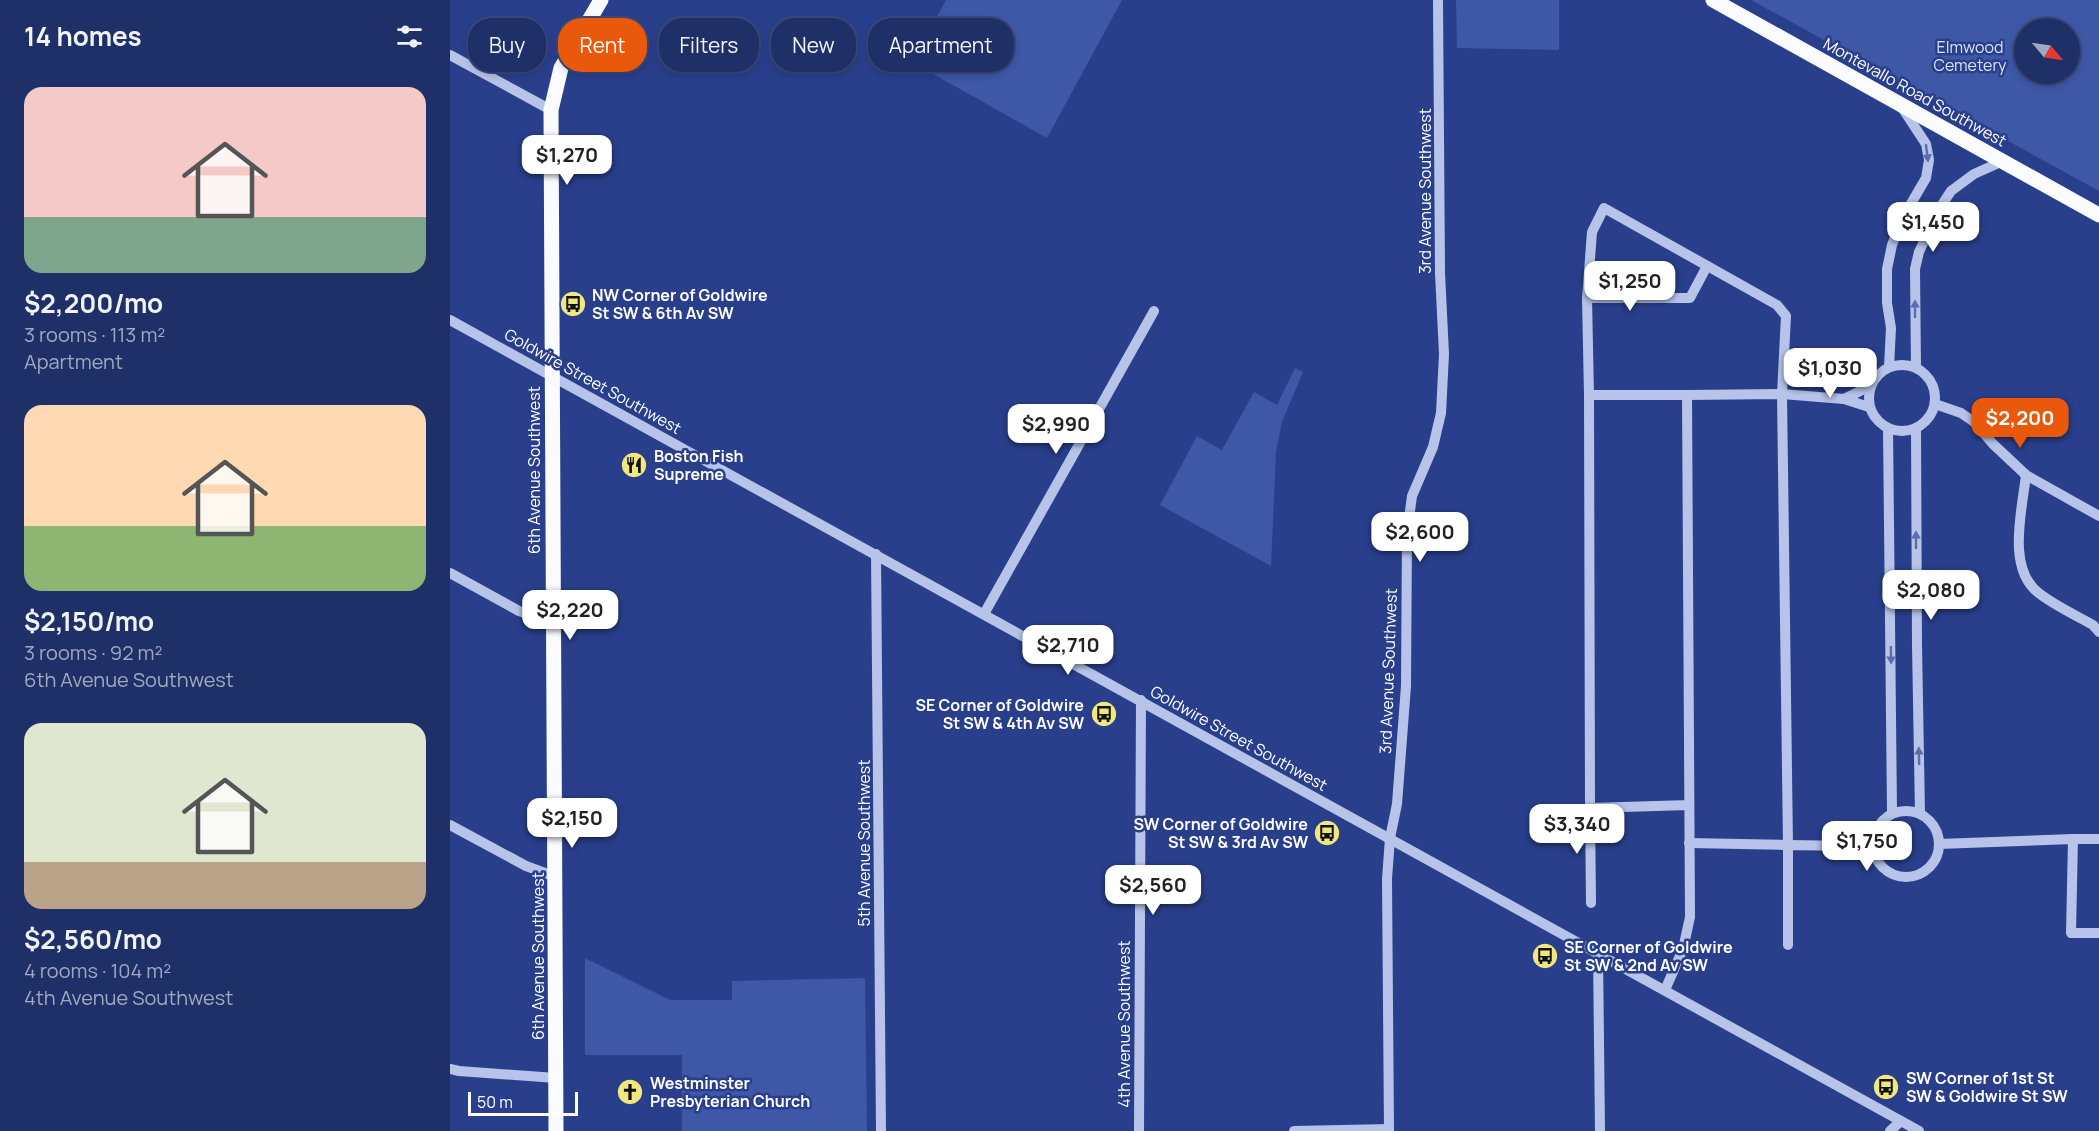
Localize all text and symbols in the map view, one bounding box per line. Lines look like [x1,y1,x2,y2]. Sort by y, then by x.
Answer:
text: 14 homes [24,18,142,54]
chip: Buy [468,18,546,72]
chip: Rent [558,18,647,72]
chip: Filters [659,18,759,72]
chip: New [771,18,856,72]
chip: Apartment [868,18,1014,72]
north arrow [2014,18,2080,84]
map controls [2014,18,2080,84]
icon: filters [393,20,426,53]
street label: Montevallo Road Southwest [1819,32,2011,152]
park label: Elmwood Cemetery [1934,36,2007,76]
street label: 3rd Avenue Southwest [1414,108,1436,274]
icon: home [171,126,279,234]
pin: $1,270 [518,135,616,186]
text: $1,270 [536,141,598,168]
one-way arrow [1922,144,1932,163]
pin: $1,450 [1884,202,1982,253]
text: $1,450 [1901,208,1965,235]
pin: $1,250 [1581,261,1679,312]
text: $1,250 [1598,267,1662,294]
place label: NW Corner of Goldwire St SW & 6th Av SW [592,284,768,324]
text: $2,200/mo [24,285,163,321]
bus stop icon: NW Corner of Goldwire St SW & 6th Av SW [558,289,588,319]
one-way arrow [1911,299,1920,318]
text: 3 rooms · 113 m² [24,321,165,348]
street label: Goldwire Street Southwest [501,323,685,439]
text: Apartment [24,348,123,375]
pin: $1,030 [1781,348,1879,399]
text: $1,030 [1798,354,1862,381]
street label: 6th Avenue Southwest [523,386,545,554]
pin: $2,200 [1971,398,2069,449]
pin: $2,990 [1007,404,1105,455]
text: $2,200 [1986,404,2054,431]
text: $2,990 [1022,410,1090,437]
icon: home [171,444,279,552]
place label: Boston Fish Supreme [654,445,744,485]
restaurant icon: Boston Fish Supreme [619,450,649,480]
pin: $2,600 [1371,512,1469,563]
text: $2,600 [1385,518,1455,545]
one-way arrow [1911,530,1921,549]
pin: $2,080 [1882,570,1980,621]
text: $2,080 [1896,576,1966,603]
street label: 3rd Avenue Southwest [1374,588,1402,754]
pin: $2,220 [521,590,619,641]
text: $2,220 [536,596,604,623]
text: $2,150/mo [24,603,154,639]
pin: $2,710 [1019,625,1117,676]
text: $2,710 [1036,631,1100,658]
text: 3 rooms · 92 m² [24,639,163,666]
one-way arrow [1886,645,1896,664]
text: 6th Avenue Southwest [24,666,234,693]
street label: Goldwire Street Southwest [1147,680,1331,796]
place label: SE Corner of Goldwire St SW & 4th Av SW [915,694,1084,734]
bus stop icon: SE Corner of Goldwire St SW & 4th Av SW [1089,699,1119,729]
one-way arrow [1914,746,1924,765]
street label: 5th Avenue Southwest [853,759,875,927]
icon: home [171,762,279,870]
pin: $2,150 [523,798,621,849]
text: $2,150 [541,804,603,831]
pin: $3,340 [1528,804,1626,855]
text: $3,340 [1543,810,1611,837]
place label: SW Corner of Goldwire St SW & 3rd Av SW [1134,813,1308,853]
bus stop icon: SW Corner of Goldwire St SW & 3rd Av SW [1312,818,1342,848]
pin: $1,750 [1818,821,1916,872]
text: $1,750 [1836,827,1898,854]
pin: $2,560 [1104,865,1202,916]
text: $2,560 [1119,871,1187,898]
street label: 6th Avenue Southwest [527,872,549,1040]
text: $2,560/mo [24,921,162,957]
place label: SE Corner of Goldwire St SW & 2nd Av SW [1564,936,1733,976]
street label: 4th Avenue Southwest [1113,940,1135,1108]
bus stop icon: SE Corner of Goldwire St SW & 2nd Av SW [1530,941,1560,971]
text: 4 rooms · 104 m² [24,957,171,984]
text: 4th Avenue Southwest [24,984,233,1011]
place label: SW Corner of 1st St SW & Goldwire St SW [1906,1067,2068,1107]
place label: Westminster Presbyterian Church [650,1072,810,1112]
bus stop icon: SW Corner of 1st St SW & Goldwire St SW [1871,1072,1901,1102]
church icon: Westminster Presbyterian Church [615,1077,645,1107]
scale bar [468,1089,578,1116]
text: 50 m [477,1091,513,1113]

